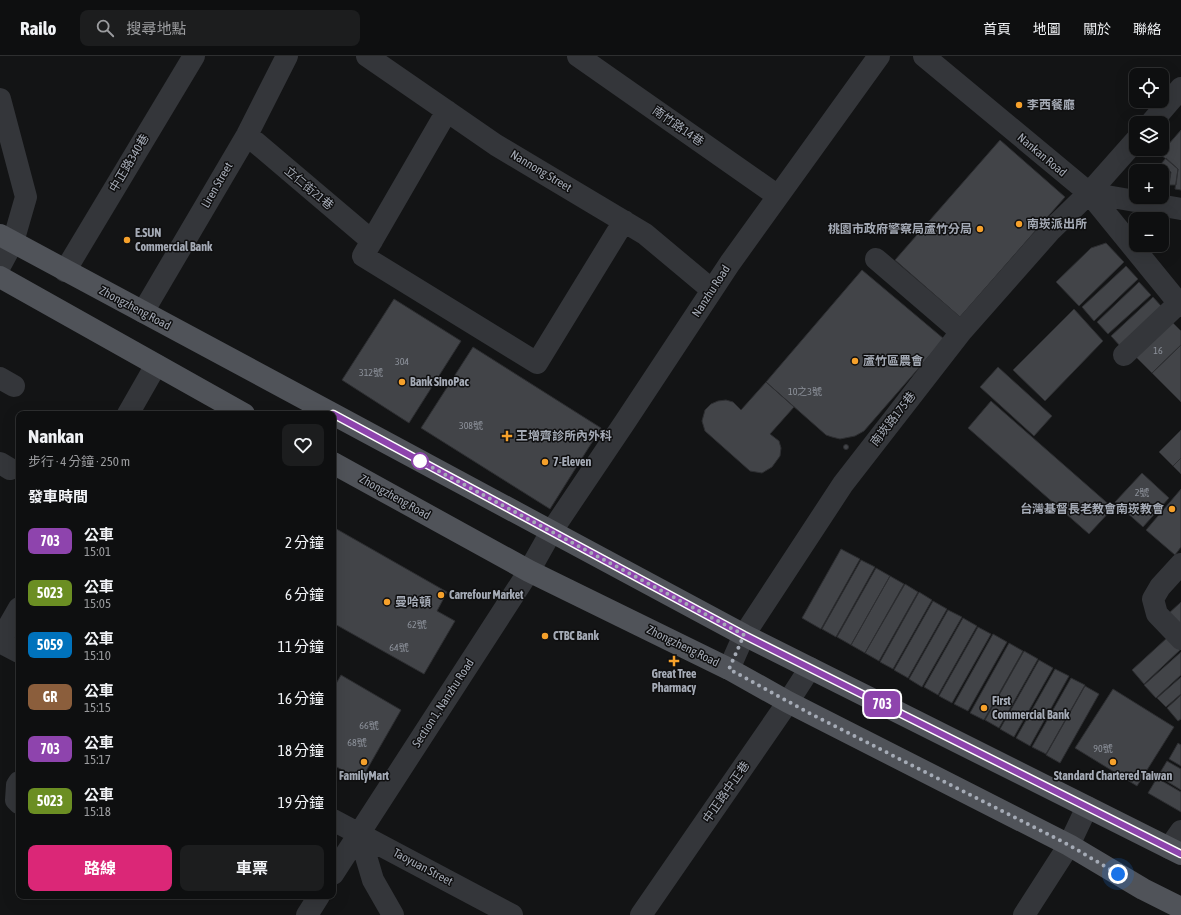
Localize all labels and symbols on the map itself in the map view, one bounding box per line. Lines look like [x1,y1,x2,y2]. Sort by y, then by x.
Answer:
place label: 李西餐廳 [1027,98,1075,112]
marker: 李西餐廳 [1014,100,1024,110]
street label: 南竹路14巷 [650,103,706,149]
street label: Nankan Road [1015,130,1069,180]
street label: 中正路340巷 [106,132,152,194]
street label: Nannong Street [508,147,575,195]
street label: Liren Street [198,159,236,210]
street label: 立仁街21巷 [282,164,336,212]
place label: 南崁派出所 [1027,217,1087,231]
marker: 南崁派出所 [1014,219,1024,229]
place label: 桃園市政府警察局蘆竹分局 [828,222,972,236]
marker: 桃園市政府警察局蘆竹分局 [975,224,985,234]
place label: E.SUN Commercial Bank [135,226,213,254]
marker: E.SUN Commercial Bank [122,235,132,245]
street label: Nanzhu Road [689,262,733,320]
street label: Zhongzheng Road [97,283,173,333]
house number: 16 [1153,345,1163,356]
place label: 蘆竹區農會 [863,354,923,368]
house number: 304 [395,356,409,367]
marker: 蘆竹區農會 [850,356,860,366]
house number: 312號 [359,367,383,378]
place label: Bank SinoPac [410,375,469,389]
marker: Bank SinoPac [397,377,407,387]
house number: 10之3號 [788,386,822,397]
street label: 南崁路175巷 [867,389,919,449]
house number: 308號 [459,420,483,431]
place label: 王增齊診所內外科 [516,429,612,443]
marker: 王增齊診所內外科 [501,430,513,442]
unlabelled marker [411,452,429,470]
place label: 7-Eleven [553,455,591,469]
marker: 7-Eleven [540,457,550,467]
street label: Zhongzheng Road [357,472,433,522]
house number: 2號 [1135,487,1149,498]
place label: 台灣基督長老教會南崁教會 [1020,502,1164,516]
marker: 台灣基督長老教會南崁教會 [1167,504,1177,514]
place label: Carrefour Market [449,588,524,602]
marker: Carrefour Market [436,590,446,600]
place label: 曼哈頓 [395,595,431,609]
marker: 曼哈頓 [382,597,392,607]
house number: 62號 [407,619,427,630]
street label: Zhongzheng Road [644,622,722,670]
place label: CTBC Bank [553,629,599,643]
marker: CTBC Bank [540,631,550,641]
house number: 64號 [389,642,409,653]
street label: Section 1, Nanzhu Road [409,656,477,750]
marker: Great Tree Pharmacy [669,656,679,666]
place label: Great Tree Pharmacy [652,667,697,695]
line badge: 703 [859,691,905,717]
place label: First Commercial Bank [992,694,1070,722]
marker: First Commercial Bank [979,703,989,713]
house number: 66號 [359,720,379,731]
house number: 68號 [347,737,367,748]
house number: 90號 [1093,743,1113,754]
marker: FamilyMart [359,757,369,767]
marker: Standard Chartered Taiwan [1108,757,1118,767]
street label: 中正路中正巷 [700,758,752,826]
place label: FamilyMart [339,769,390,783]
place label: Standard Chartered Taiwan [1054,769,1172,783]
street label: Taoyuan Street [391,845,456,889]
your location [1108,864,1128,884]

